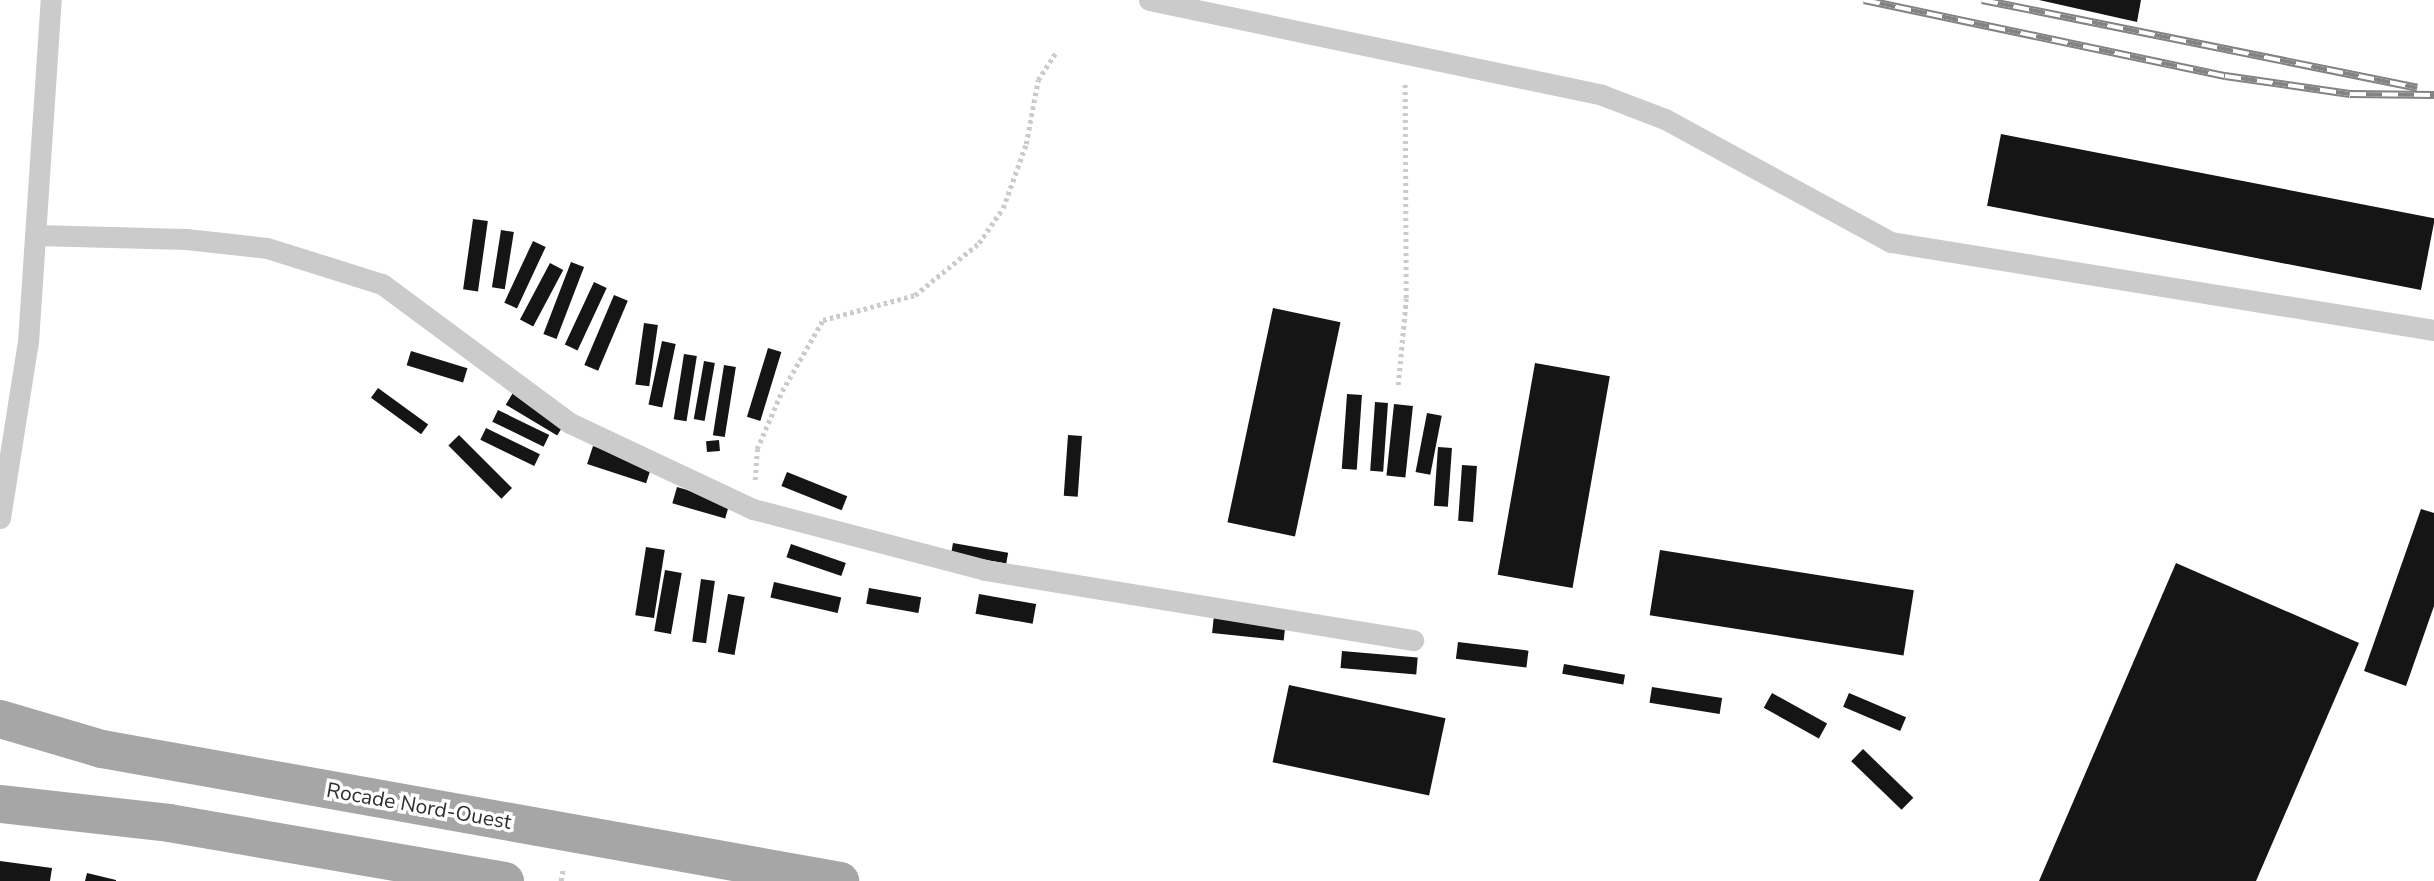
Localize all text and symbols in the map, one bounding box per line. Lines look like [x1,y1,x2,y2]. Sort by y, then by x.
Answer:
street label: Rocade Nord-Ouest [325,777,513,835]

